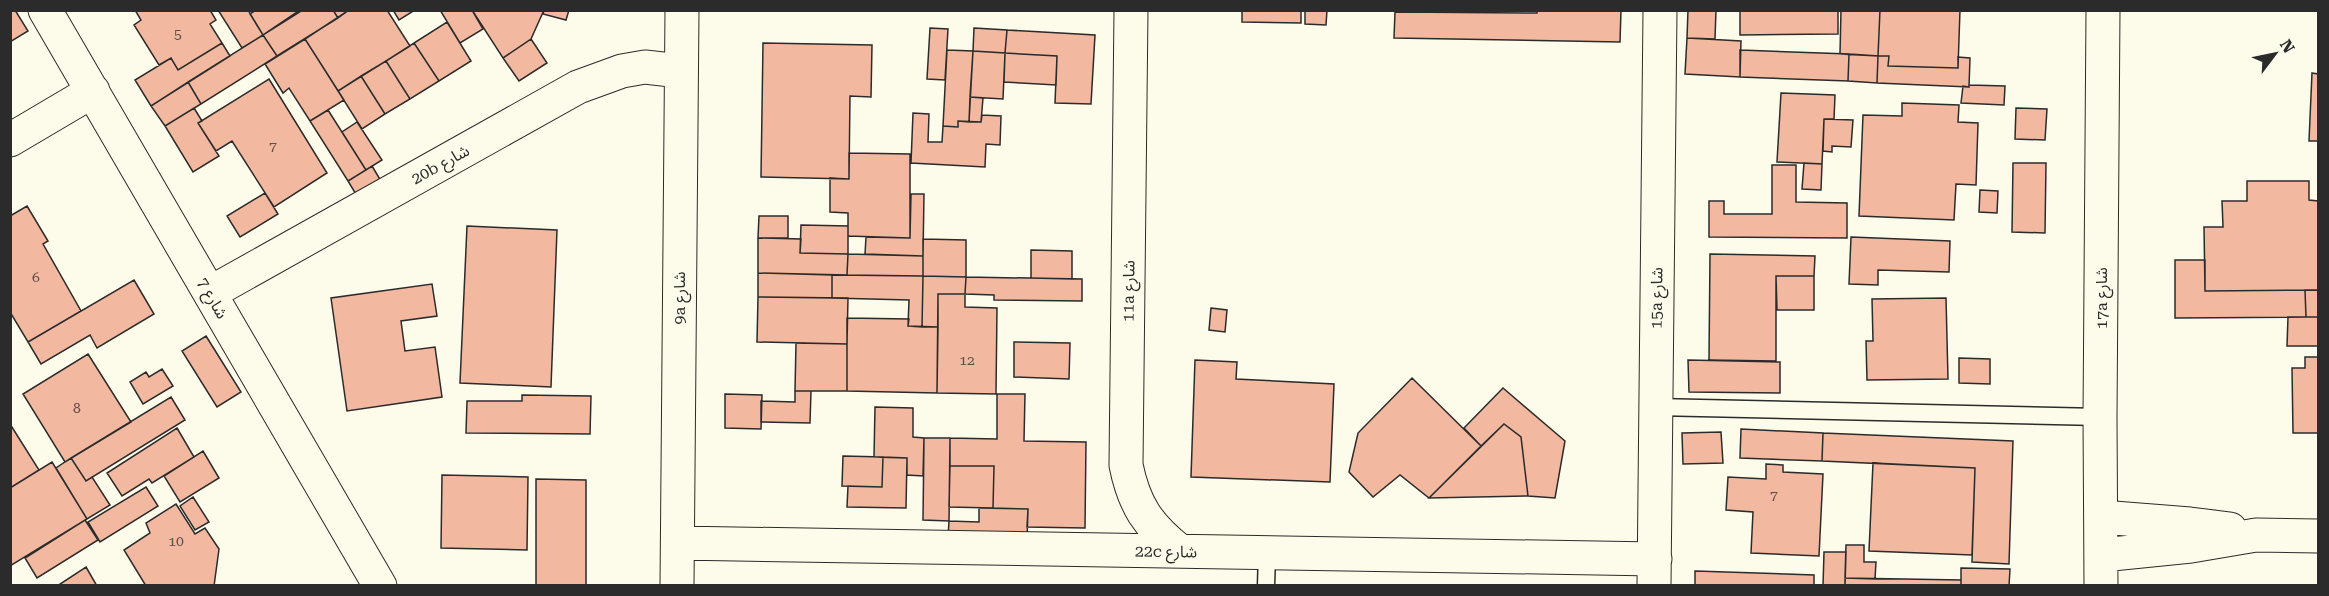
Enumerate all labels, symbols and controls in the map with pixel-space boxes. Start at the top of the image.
north arrow [2245,24,2305,84]
house number: 5 [174,26,182,42]
text: N [2276,36,2299,57]
house number: 7 [269,138,277,154]
street label: 20b شارع [408,141,474,191]
street label: 11a شارع [1118,260,1142,322]
street label: 15a شارع [1646,267,1670,329]
street label: 17a شارع [2092,267,2114,329]
house number: 6 [32,269,40,285]
street label: 9a شارع [670,272,692,324]
street label: شارع 7 [191,274,232,324]
house number: 12 [959,352,975,368]
house number: 8 [73,400,81,416]
house number: 7 [1770,487,1778,503]
house number: 10 [168,533,184,549]
street label: 22c شارع [1135,541,1197,565]

